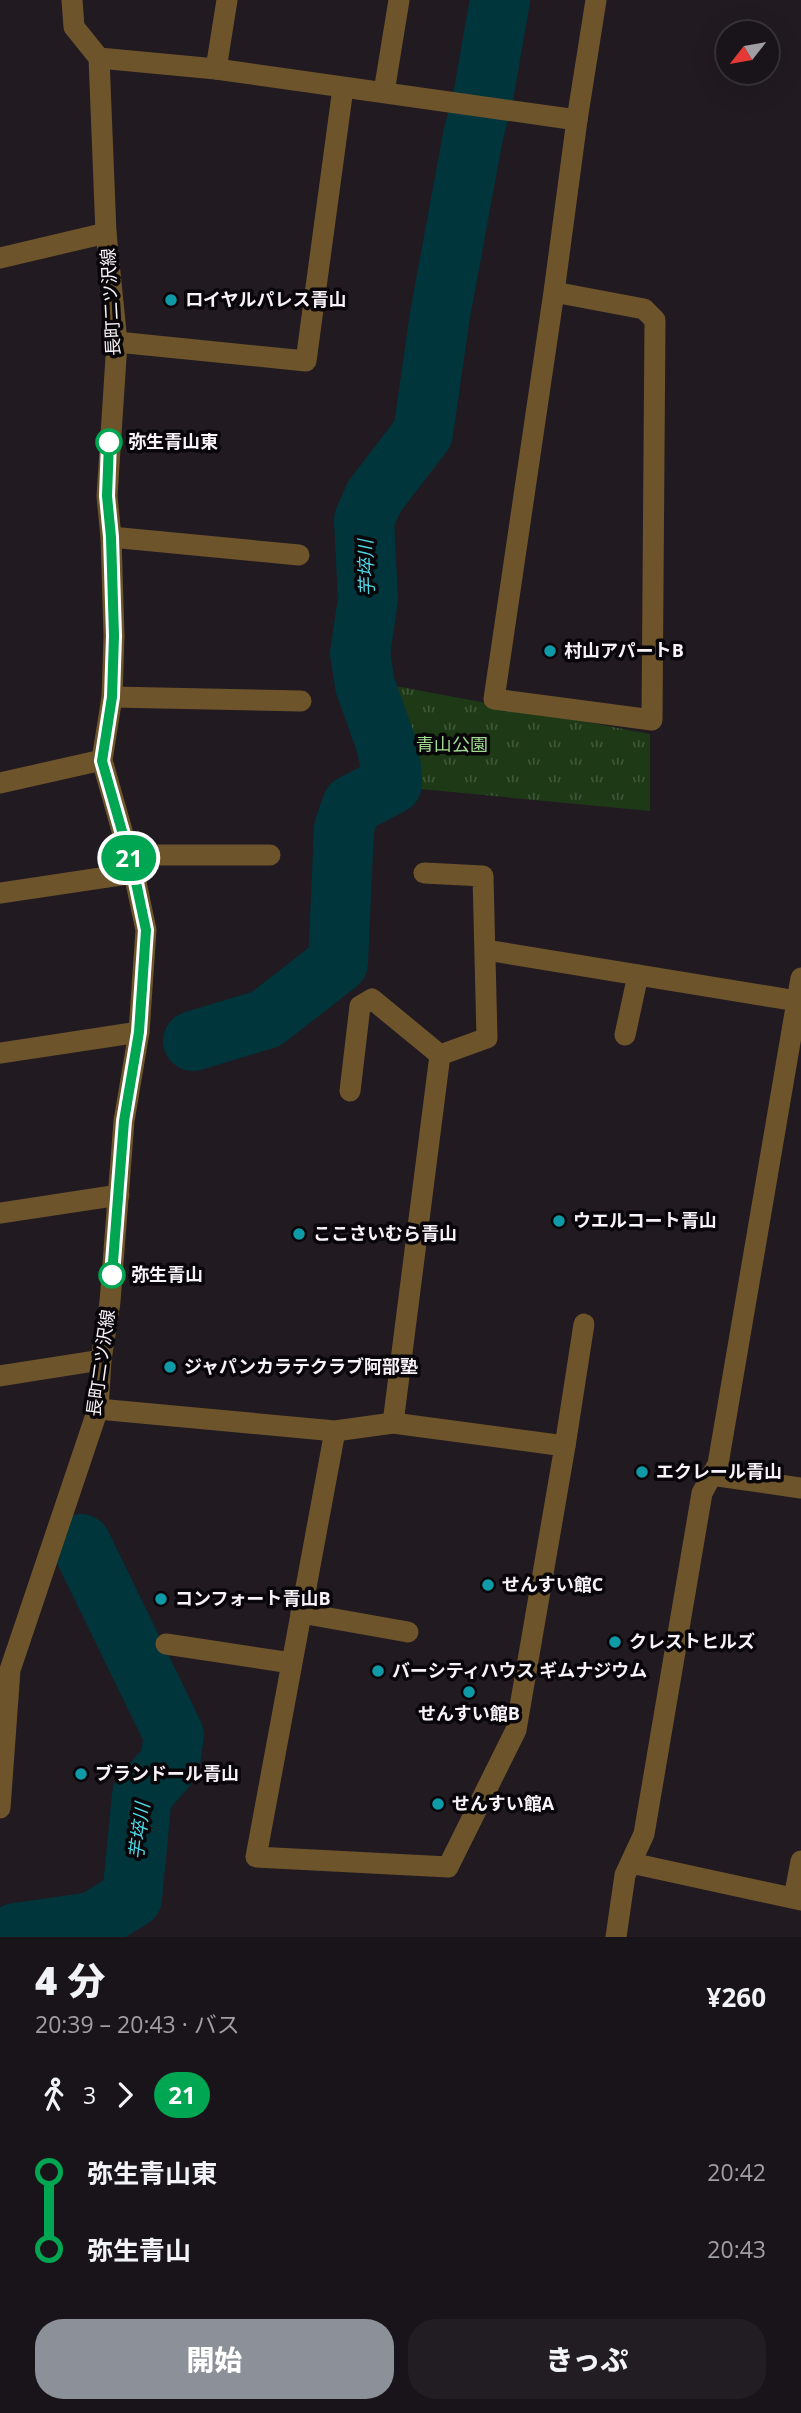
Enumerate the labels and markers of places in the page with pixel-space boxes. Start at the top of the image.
place label: ロイヤルパレス青山 [185,287,346,311]
marker: ロイヤルパレス青山 [163,292,179,308]
marker: 弥生青山東 [96,429,122,455]
place label: 弥生青山東 [128,429,218,453]
place label: 村山アパートB [564,638,684,662]
marker: 村山アパートB [542,643,558,659]
place label: ウエルコート青山 [573,1208,717,1232]
marker: ウエルコート青山 [551,1213,567,1229]
place label: ここさいむら青山 [313,1221,457,1245]
marker: ここさいむら青山 [291,1226,307,1242]
marker: 弥生青山 [99,1262,125,1288]
place label: 弥生青山 [131,1262,203,1286]
place label: ジャパンカラテクラブ阿部塾 [184,1354,418,1378]
marker: ジャパンカラテクラブ阿部塾 [162,1359,178,1375]
place label: エクレール青山 [656,1459,782,1483]
marker: エクレール青山 [634,1464,650,1480]
place label: せんすい館C [502,1572,603,1596]
marker: せんすい館C [480,1577,496,1593]
place label: コンフォート青山B [175,1586,331,1610]
marker: コンフォート青山B [153,1591,169,1607]
place label: クレストヒルズ [629,1629,755,1653]
marker: クレストヒルズ [607,1634,623,1650]
place label: バーシティハウス ギムナジウム [392,1658,647,1682]
marker: バーシティハウス ギムナジウム [370,1663,386,1679]
marker: せんすい館B [461,1684,477,1700]
place label: せんすい館B [418,1701,520,1725]
place label: ブランドール青山 [95,1761,239,1785]
marker: ブランドール青山 [73,1766,89,1782]
place label: せんすい館A [452,1791,555,1815]
marker: せんすい館A [430,1796,446,1812]

